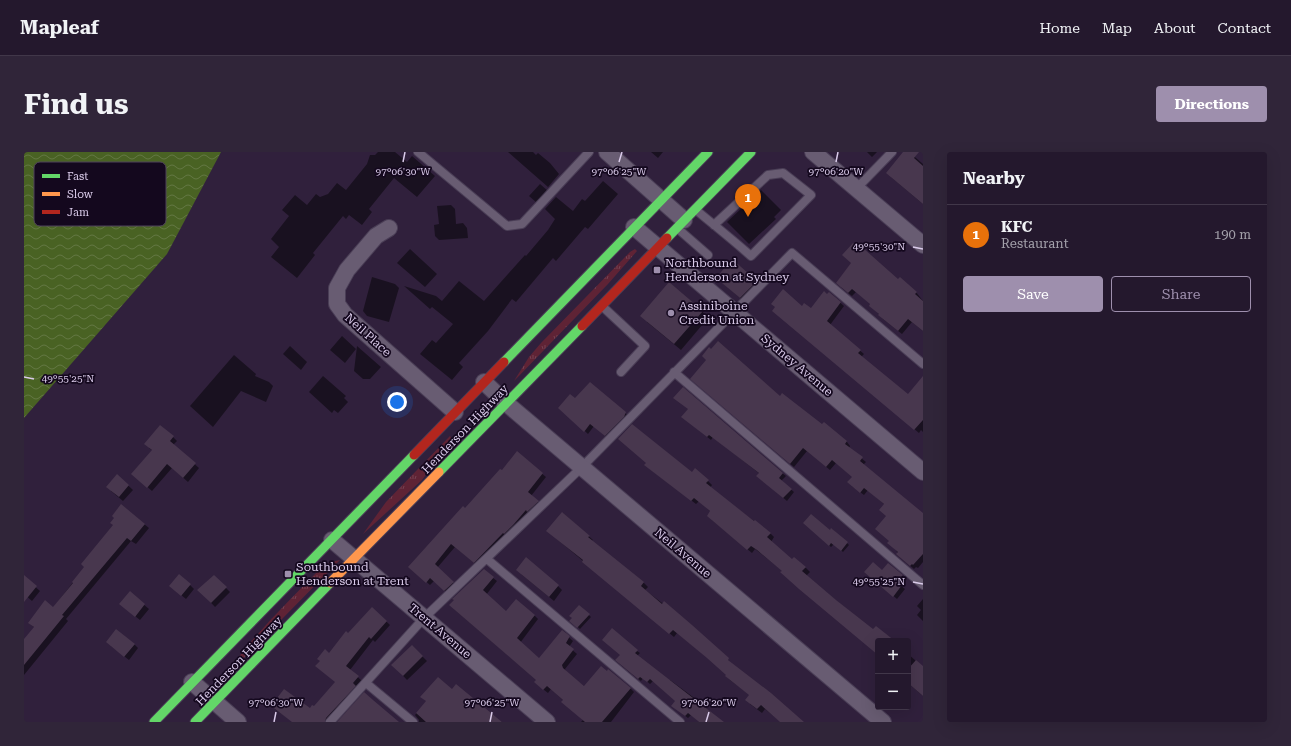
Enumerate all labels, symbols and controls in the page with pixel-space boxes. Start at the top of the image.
text: Mapleaf [20,16,99,39]
text: Home [1039,20,1080,36]
text: Map [1102,20,1132,36]
text: About [1154,20,1196,36]
text: Contact [1218,20,1271,36]
button: Directions [1156,86,1267,122]
text: Find us [24,88,128,121]
legend [34,162,166,226]
text: 97°06'30"W [376,166,431,177]
text: 97°06'25"W [592,166,647,177]
text: 97°06'20"W [809,166,864,177]
text: Nearby [963,168,1025,188]
text: Fast [67,170,88,183]
pin: 1 [735,184,761,217]
text: Slow [67,188,94,201]
text: Jam [67,206,89,219]
text: KFC [1001,218,1032,236]
text: 1 [972,227,980,242]
text: 190 m [1214,227,1251,242]
text: Restaurant [1001,236,1069,251]
text: 49°55'30"N [853,241,905,252]
place label: Northbound Henderson at Sydney [665,256,790,284]
marker: Northbound Henderson at Sydney [652,265,662,275]
button: Save [963,276,1103,312]
button: Share [1111,276,1251,312]
place label: Assiniboine Credit Union [679,299,754,327]
marker: Assiniboine Credit Union [666,308,676,318]
street label: Neil Place [342,311,394,360]
street label: Sydney Avenue [758,331,836,399]
text: 49°55'25"N [42,373,94,384]
street label: Henderson Highway [419,381,512,476]
your location [387,392,407,412]
street label: Neil Avenue [652,525,714,581]
place label: Southbound Henderson at Trent [296,560,409,588]
marker: Southbound Henderson at Trent [283,569,293,579]
text: 49°55'25"N [853,576,905,587]
street label: Trent Avenue [406,601,475,662]
street label: Henderson Highway [193,613,286,708]
map controls [875,638,911,710]
button: + [875,638,911,674]
button: − [875,674,911,710]
text: 97°06'30"W [249,697,304,708]
text: 97°06'25"W [465,697,520,708]
text: 97°06'20"W [682,697,737,708]

